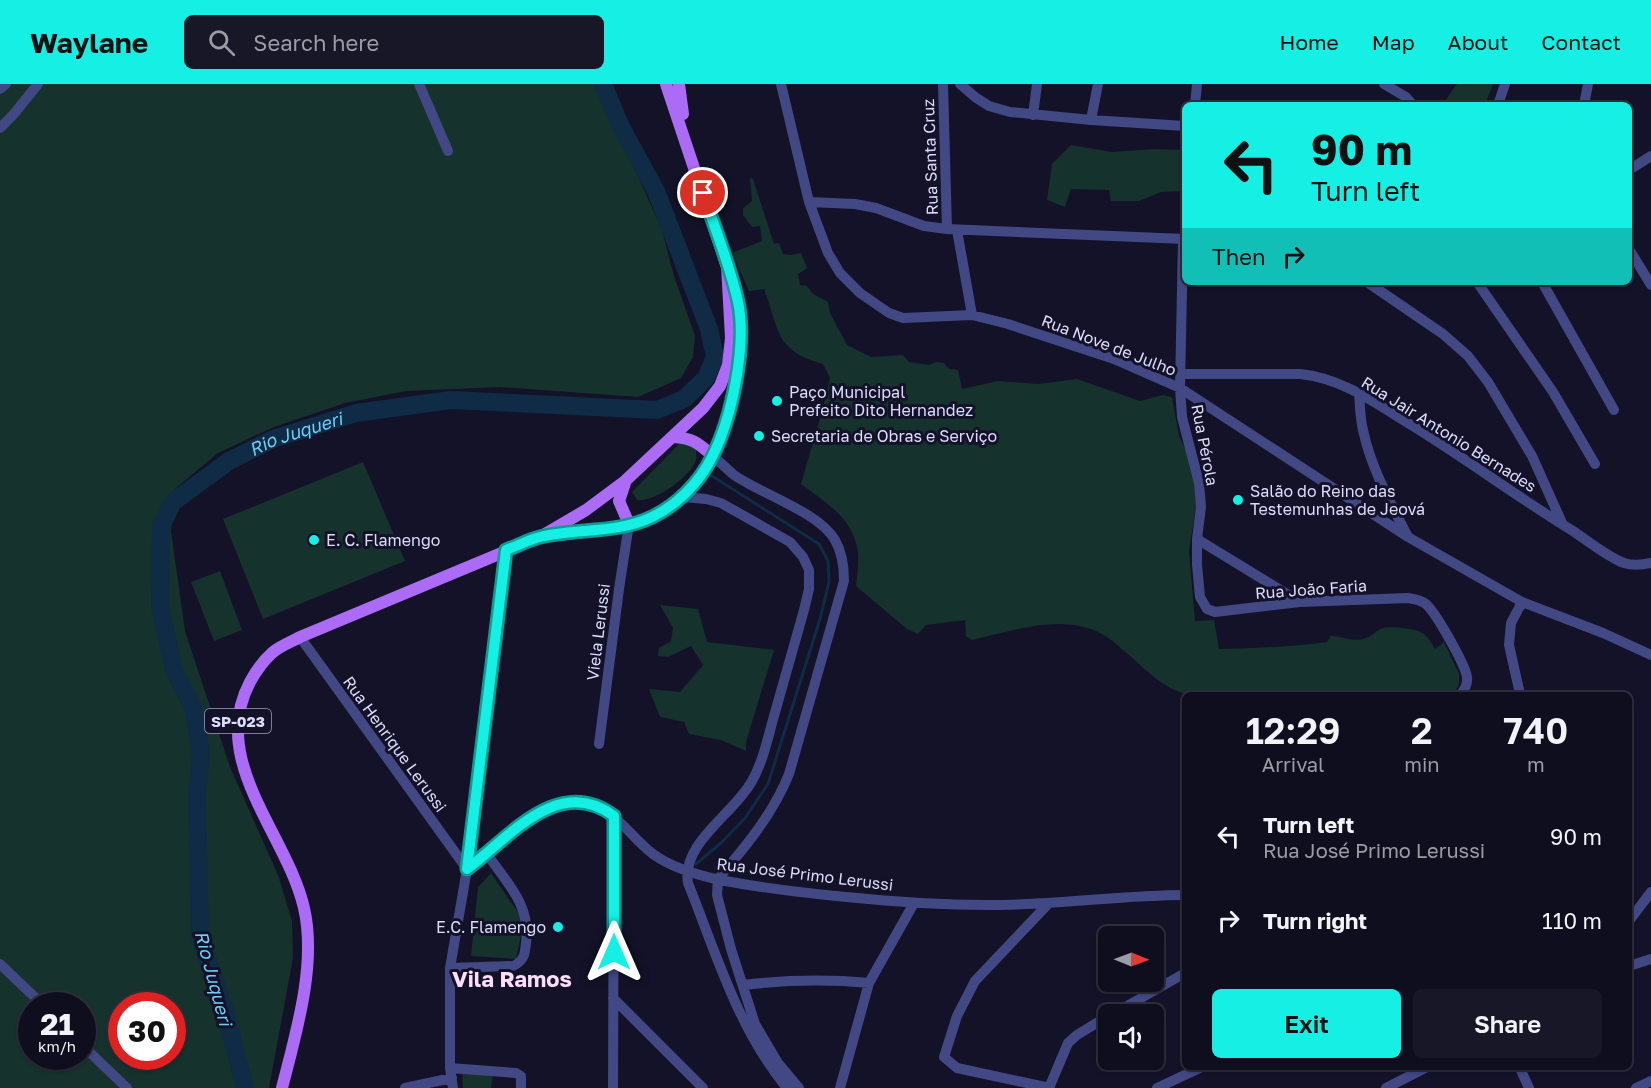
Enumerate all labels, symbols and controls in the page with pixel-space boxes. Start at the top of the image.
search box [184,15,604,69]
text: Waylane [30,26,148,59]
icon: search [205,26,238,59]
text: Search here [253,29,379,56]
text: Home [1279,29,1339,55]
text: Map [1372,29,1415,55]
text: About [1448,29,1508,55]
text: Contact [1541,29,1621,55]
street label: Rua Santa Cruz [918,98,942,216]
text: 90 m [1311,124,1412,174]
icon: left [1212,126,1290,204]
pin [677,167,728,218]
text: Turn left [1311,175,1420,207]
icon: arrive [686,176,719,209]
icon: right [1277,240,1310,273]
text: Then [1212,243,1265,270]
street label: Rua Nove de Julho [1039,310,1179,380]
street label: Rua Jair Antonio Bernades [1358,372,1540,496]
place label: Paço Municipal Prefeito Dito Hernandez [789,382,973,420]
marker: Paço Municipal Prefeito Dito Hernandez [770,394,784,408]
street label: Rua Pérola [1187,402,1223,488]
water label: Rio Juqueri [245,406,347,460]
place label: Secretaria de Obras e Serviço [771,426,997,446]
marker: Secretaria de Obras e Serviço [752,429,766,443]
place label: Salão do Reino das Testemunhas de Jeová [1250,481,1425,519]
marker: Salão do Reino das Testemunhas de Jeová [1231,493,1245,507]
place label: E. C. Flamengo [326,530,440,550]
marker: E. C. Flamengo [307,533,321,547]
street label: Rua João Faria [1254,575,1368,603]
street label: Viela Lerussi [582,582,614,682]
street label: Rua Henrique Lerussi [339,672,451,816]
road number: SP-023 [205,709,271,733]
text: 12:29 [1246,709,1341,752]
text: 2 [1411,709,1433,752]
text: 740 [1503,709,1568,752]
text: Arrival [1262,752,1324,776]
text: min [1404,752,1440,776]
text: m [1527,752,1545,776]
text: Turn left [1263,811,1354,838]
icon: left [1212,820,1245,853]
text: 90 m [1550,823,1602,850]
text: Rua José Primo Lerussi [1263,838,1485,862]
street label: Rua José Primo Lerussi [716,853,894,895]
icon: right [1212,904,1245,937]
text: Turn right [1263,907,1367,934]
text: 110 m [1542,907,1602,934]
place label: E.C. Flamengo [436,917,546,937]
marker: E.C. Flamengo [551,920,565,934]
position arrow [582,920,646,984]
north arrow [1098,926,1164,992]
map controls [1098,926,1164,1070]
water label: Rio Juqueri [191,928,238,1030]
district label: Vila Ramos [452,965,572,992]
button: Exit [1212,989,1401,1058]
button: Share [1413,989,1602,1058]
speed limit sign: 30 [108,992,186,1070]
button: sound [1098,1004,1164,1070]
text: 21 [40,1006,74,1042]
text: km/h [38,1037,76,1055]

